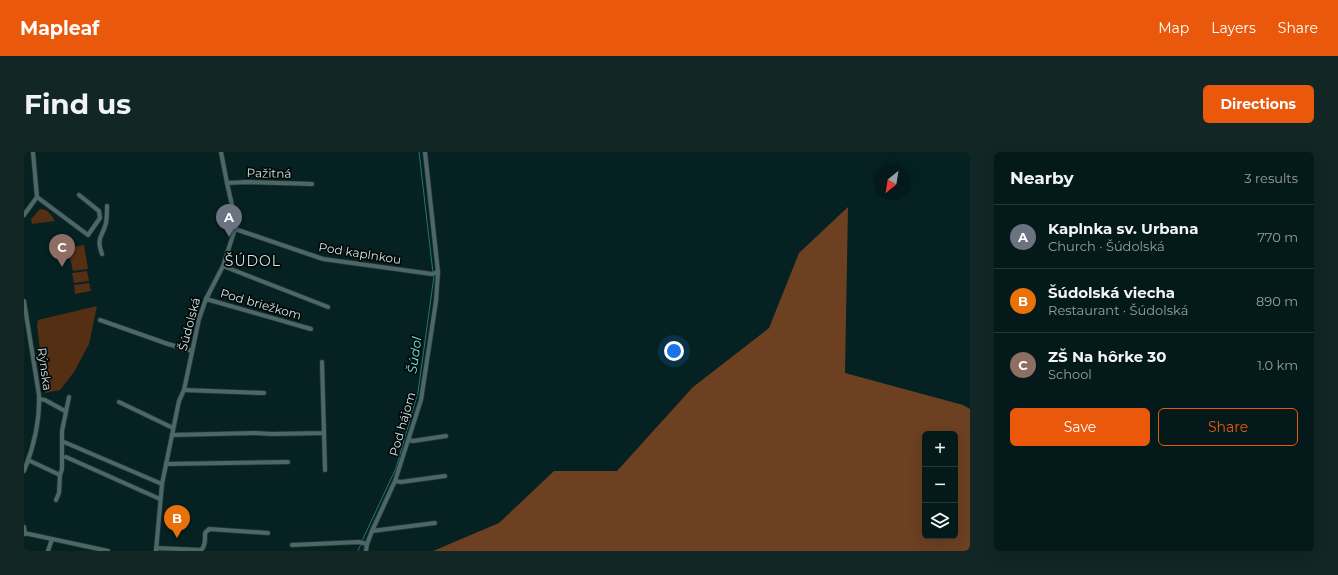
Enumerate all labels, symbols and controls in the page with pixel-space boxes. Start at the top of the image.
text: Mapleaf [20,17,99,40]
text: Map [1158,19,1189,37]
text: Layers [1211,19,1256,37]
text: Share [1278,19,1318,37]
button: Directions [1203,85,1314,123]
text: Find us [24,87,131,121]
north arrow [874,164,910,200]
street label: Pažitná [246,165,292,181]
text: Nearby [1010,168,1074,188]
text: 3 results [1244,170,1298,186]
pin: A [216,204,242,237]
text: Kaplnka sv. Urbana [1048,219,1198,238]
text: A [1018,229,1028,245]
text: 770 m [1257,229,1298,245]
pin: C [49,234,75,267]
text: Church · Šúdolská [1048,238,1165,254]
street label: Pod kaplnkou [318,239,402,267]
district label: ŠÚDOL [225,252,281,270]
text: Šúdolská viecha [1048,283,1175,302]
street label: Pod briežkom [219,285,303,323]
text: B [1018,293,1028,309]
text: 890 m [1256,293,1298,309]
street label: Šúdolská [175,296,203,352]
text: Restaurant · Šúdolská [1048,302,1188,318]
water label: Šúdol [403,335,425,375]
your location [664,341,684,361]
street label: Rýnska [35,347,55,391]
text: ZŠ Na hôrke 30 [1048,347,1166,366]
text: C [1018,357,1028,373]
text: 1.0 km [1257,357,1298,373]
text: School [1048,366,1092,382]
street label: Pod hájom [386,390,418,458]
button: Save [1010,408,1150,446]
button: Share [1158,408,1298,446]
map controls [922,431,958,539]
button: + [922,431,958,467]
button: − [922,467,958,503]
button: layers [922,503,958,539]
pin: B [164,505,190,538]

